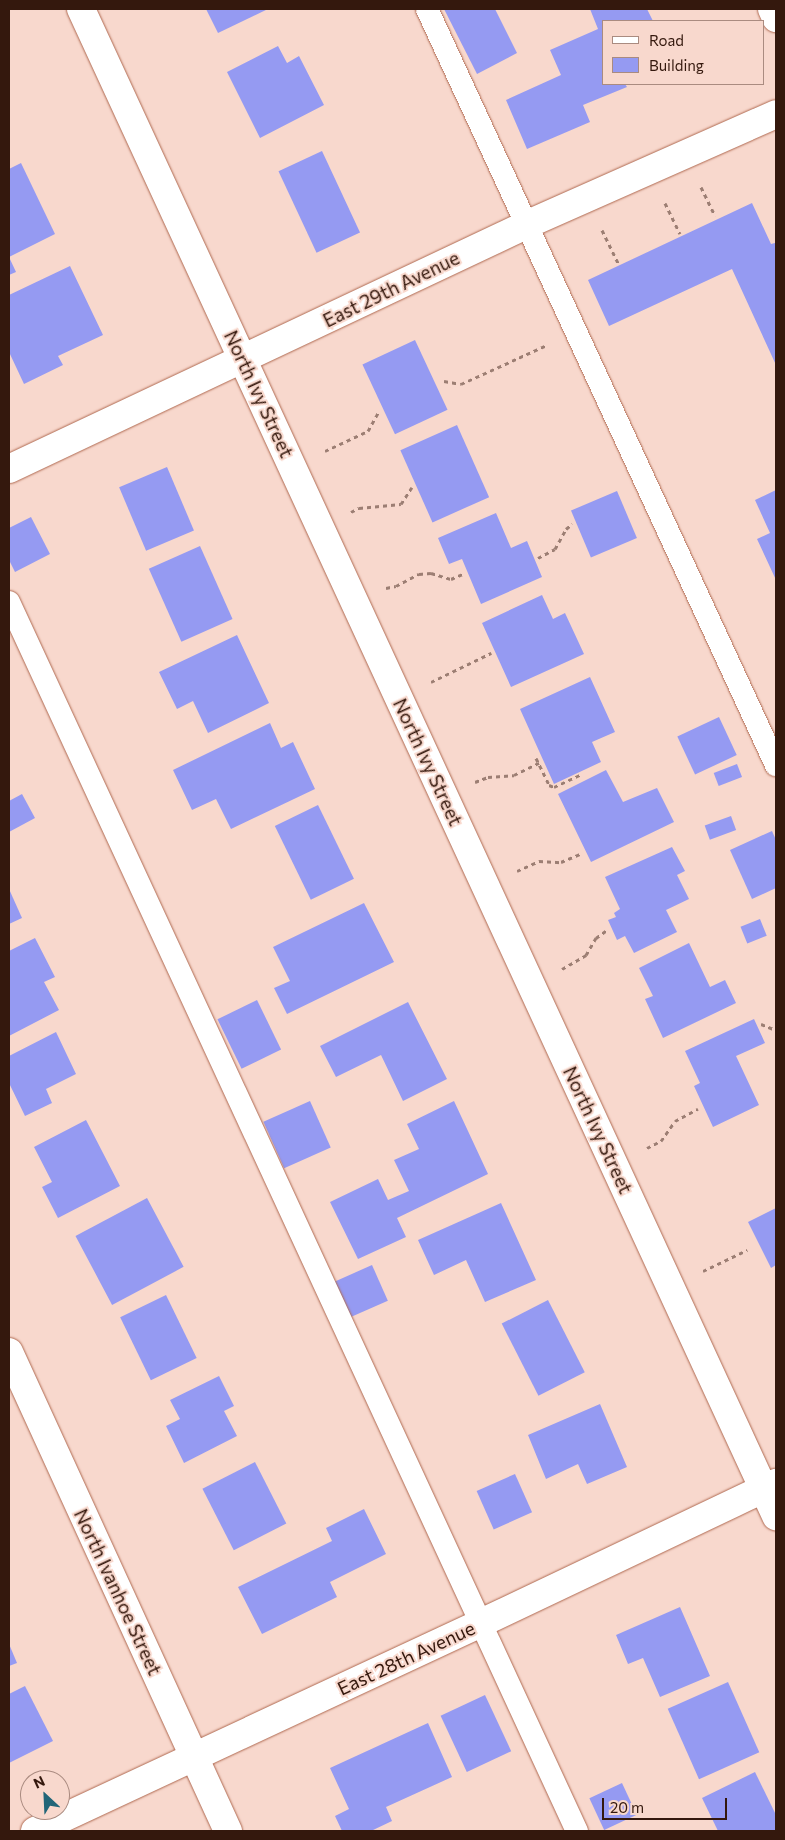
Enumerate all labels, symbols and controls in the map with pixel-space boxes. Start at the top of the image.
legend [602,20,765,85]
text: Road [649,31,684,49]
text: Building [649,56,704,74]
street label: East 29th Avenue [319,246,463,332]
street label: North Ivy Street [220,327,298,461]
street label: North Ivy Street [389,695,467,829]
street label: North Ivy Street [559,1063,637,1197]
street label: North Ivanhoe Street [69,1505,167,1679]
street label: East 28th Avenue [334,1616,478,1700]
north arrow [20,1770,70,1820]
text: N [31,1772,47,1792]
scale bar [605,1788,730,1820]
text: 20 m [610,1798,644,1816]

